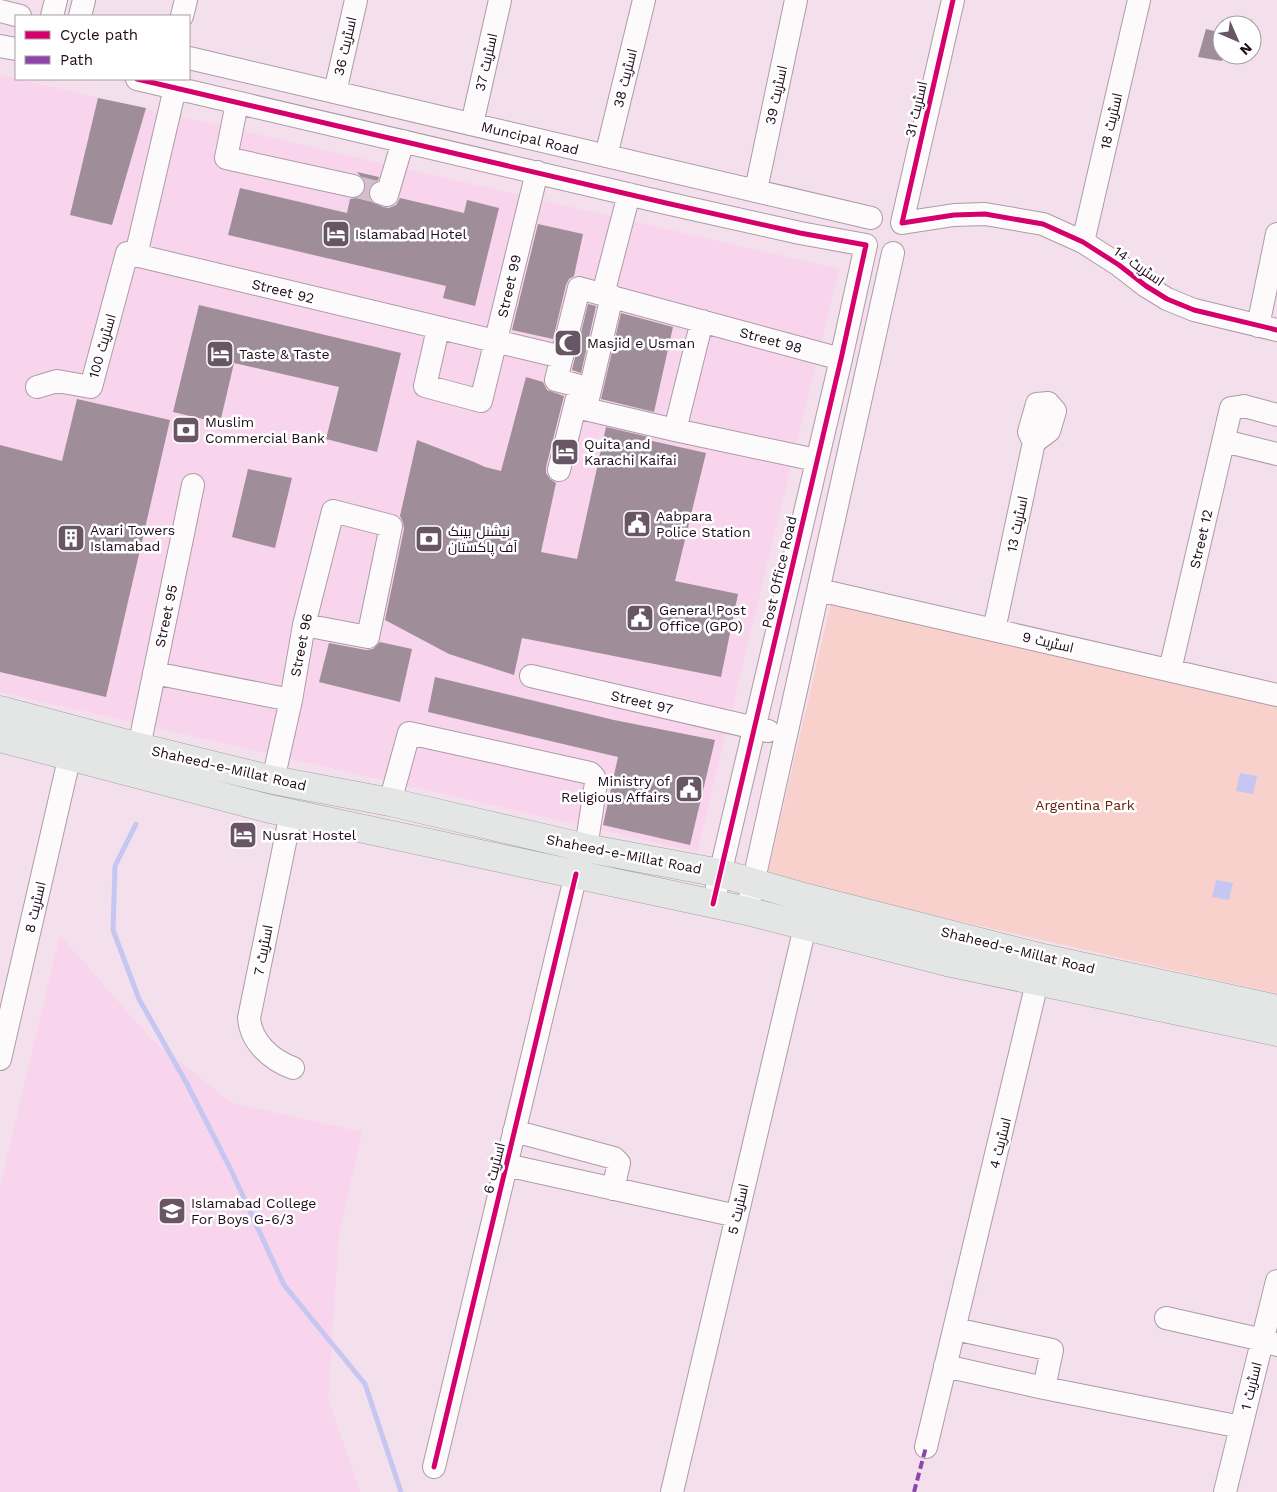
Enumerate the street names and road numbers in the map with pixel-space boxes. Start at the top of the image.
street label: اسٹریٹ 36 [330,15,360,77]
street label: اسٹریٹ 37 [472,31,500,93]
street label: اسٹریٹ 38 [610,47,640,109]
street label: اسٹریٹ 39 [762,64,790,126]
street label: اسٹریٹ 31 [902,79,930,139]
street label: اسٹریٹ 18 [1097,91,1125,151]
street label: Muncipal Road [479,118,581,158]
street label: اسٹریٹ 14 [1111,243,1167,289]
street label: Street 99 [494,253,524,319]
street label: Street 92 [250,276,316,306]
street label: اسٹریٹ 100 [85,312,119,380]
street label: Street 98 [738,324,804,356]
street label: اسٹریٹ 13 [1003,494,1031,554]
street label: Street 12 [1186,508,1216,570]
street label: Post Office Road [758,514,800,630]
street label: Street 95 [152,583,180,649]
street label: Street 96 [287,612,315,678]
street label: اسٹریٹ 9 [1021,628,1075,656]
street label: Street 97 [609,687,675,717]
street label: Shaheed-e-Millat Road [150,742,308,794]
street label: Shaheed-e-Millat Road [545,831,703,877]
street label: اسٹریٹ 8 [21,880,49,934]
street label: اسٹریٹ 7 [250,923,276,977]
street label: Shaheed-e-Millat Road [939,923,1097,977]
street label: اسٹریٹ 4 [986,1116,1014,1170]
street label: اسٹریٹ 6 [480,1141,508,1195]
street label: اسٹریٹ 5 [724,1182,752,1236]
street label: اسٹریٹ 1 [1237,1360,1265,1412]

